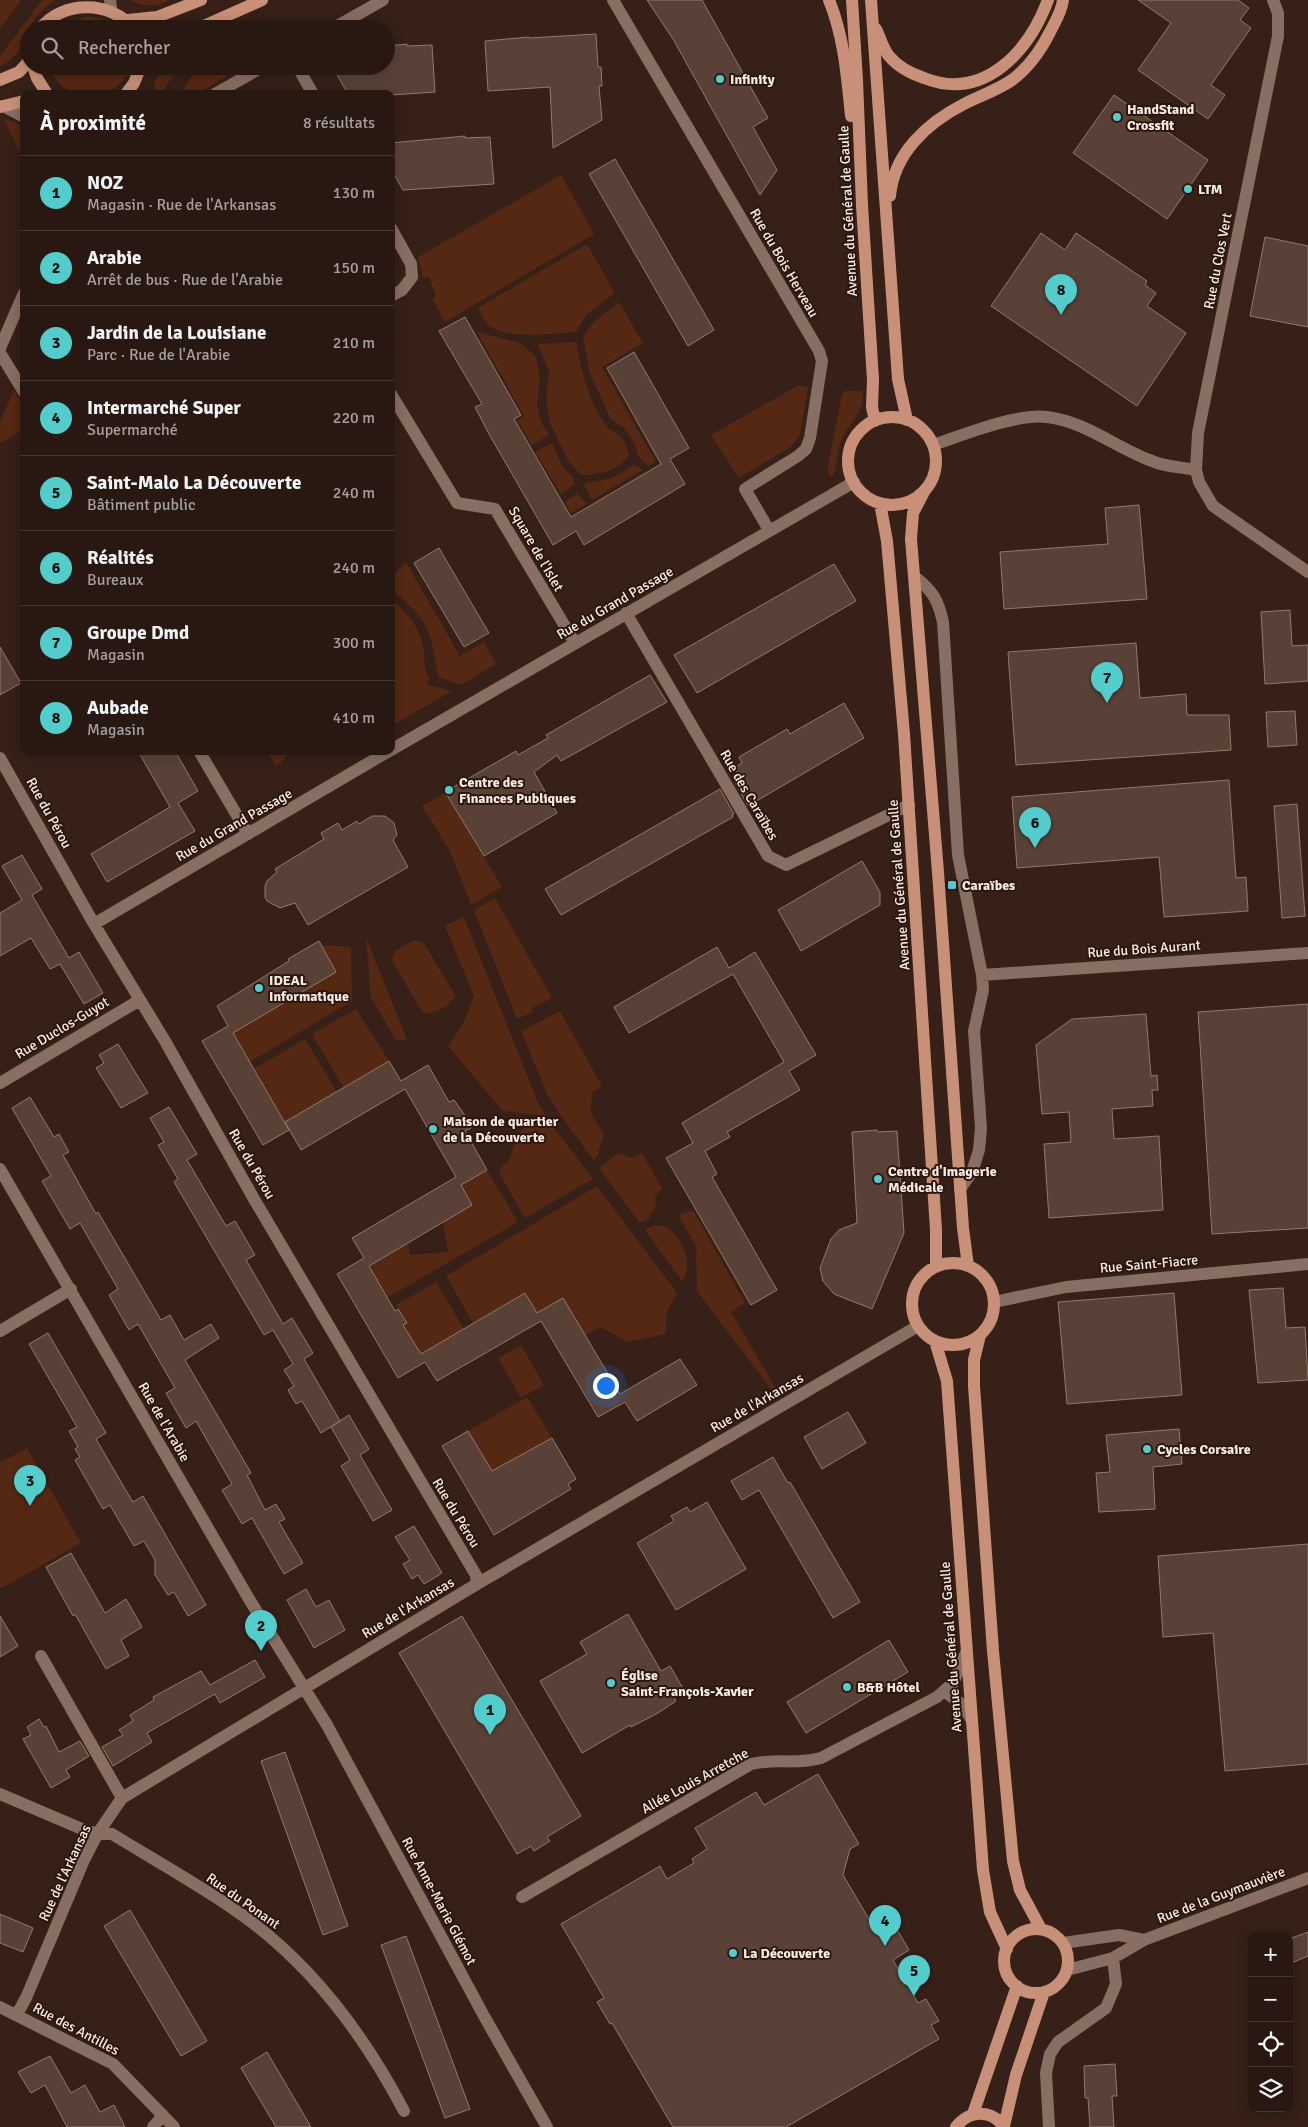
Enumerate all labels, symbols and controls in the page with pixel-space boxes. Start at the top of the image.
search box [20,20,395,75]
icon: search [38,34,66,62]
text: Rechercher [78,36,170,60]
place label: Infinity [730,71,775,88]
marker: Infinity [714,73,726,85]
place label: HandStand Crossfit [1127,101,1195,134]
text: À proximité [40,110,146,136]
marker: HandStand Crossfit [1111,111,1123,123]
text: 8 résultats [303,113,375,133]
street label: Avenue du Général de Gaulle [835,125,861,297]
text: NOZ [87,171,124,195]
place label: LTM [1198,181,1223,198]
text: 1 [52,183,60,203]
text: 130 m [333,183,375,203]
marker: LTM [1182,183,1194,195]
text: Magasin · Rue de l'Arkansas [87,195,276,215]
street label: Rue du Bois Herveau [746,206,822,320]
street label: Rue du Clos Vert [1200,211,1236,311]
text: Arabie [87,246,142,270]
text: 2 [52,258,60,278]
text: 150 m [333,258,375,278]
text: Arrêt de bus · Rue de l'Arabie [87,270,283,290]
pin: 8 [1045,274,1077,315]
text: Jardin de la Louisiane [87,321,266,345]
text: 3 [52,333,60,353]
text: 210 m [333,333,375,353]
text: Parc · Rue de l'Arabie [87,345,230,365]
text: Intermarché Super [87,396,241,420]
text: 4 [52,408,60,428]
text: 220 m [333,408,375,428]
text: Supermarché [87,420,178,440]
text: Saint-Malo La Découverte [87,471,301,495]
text: 5 [52,483,60,503]
text: 240 m [333,483,375,503]
text: Bâtiment public [87,495,195,515]
street label: Square de l'Islet [505,504,567,595]
text: Réalités [87,546,154,570]
text: 6 [52,558,60,578]
text: 240 m [333,558,375,578]
street label: Rue du Grand Passage [554,563,676,643]
text: Bureaux [87,570,143,590]
text: Groupe Dmd [87,621,189,645]
text: 7 [52,633,60,653]
text: 300 m [333,633,375,653]
text: Magasin [87,645,145,665]
pin: 7 [1091,662,1123,703]
text: Aubade [87,696,149,720]
text: 8 [52,708,60,728]
text: 410 m [333,708,375,728]
text: Magasin [87,720,145,740]
street label: Rue des Caraïbes [716,747,782,843]
place label: Centre des Finances Publiques [459,774,576,807]
street label: Rue du Pérou [23,775,75,851]
marker: Centre des Finances Publiques [443,784,455,796]
street label: Rue du Grand Passage [173,785,295,865]
street label: Avenue du Général de Gaulle [885,799,913,971]
pin: 6 [1019,807,1051,848]
place label: Caraïbes [962,877,1015,894]
marker: Caraïbes [946,879,958,891]
street label: Rue du Bois Aurant [1087,937,1201,961]
place label: IDEAL Informatique [269,972,349,1005]
marker: IDEAL Informatique [253,982,265,994]
street label: Rue Duclos-Guyot [12,993,112,1063]
place label: Maison de quartier de la Découverte [443,1113,559,1146]
marker: Maison de quartier de la Découverte [427,1123,439,1135]
street label: Rue du Pérou [225,1126,279,1202]
place label: Centre d'Imagerie Médicale [888,1163,997,1196]
marker: Centre d'Imagerie Médicale [872,1173,884,1185]
street label: Rue Saint-Fiacre [1099,1251,1199,1277]
street label: Rue de l'Arkansas [707,1369,807,1437]
your location [593,1373,619,1399]
street label: Rue de l'Arabie [134,1379,194,1465]
place label: Cycles Corsaire [1157,1441,1251,1458]
marker: Cycles Corsaire [1141,1443,1153,1455]
pin: 3 [14,1465,46,1506]
street label: Rue du Pérou [429,1475,483,1551]
street label: Avenue du Général de Gaulle [937,1561,965,1733]
street label: Rue de l'Arkansas [359,1574,457,1642]
pin: 2 [245,1610,277,1651]
place label: Église Saint-François-Xavier [621,1667,754,1700]
marker: Église Saint-François-Xavier [605,1677,617,1689]
place label: B&B Hôtel [857,1679,920,1696]
marker: B&B Hôtel [841,1681,853,1693]
pin: 1 [474,1694,506,1735]
street label: Allée Louis Arretche [638,1745,752,1817]
street label: Rue de l'Arkansas [35,1822,95,1924]
street label: Rue Anne-Marie Glémot [398,1834,480,1968]
street label: Rue de la Guymauvière [1155,1863,1287,1927]
street label: Rue du Ponant [203,1869,283,1933]
pin: 4 [869,1905,901,1946]
map controls [1248,1932,1293,2112]
button: + [1248,1932,1293,1977]
place label: La Découverte [743,1945,830,1962]
marker: La Découverte [727,1947,739,1959]
pin: 5 [898,1955,930,1996]
button: − [1248,1977,1293,2022]
street label: Rue des Antilles [30,1999,122,2059]
button: locate [1248,2022,1293,2067]
button: layers [1248,2067,1293,2112]

